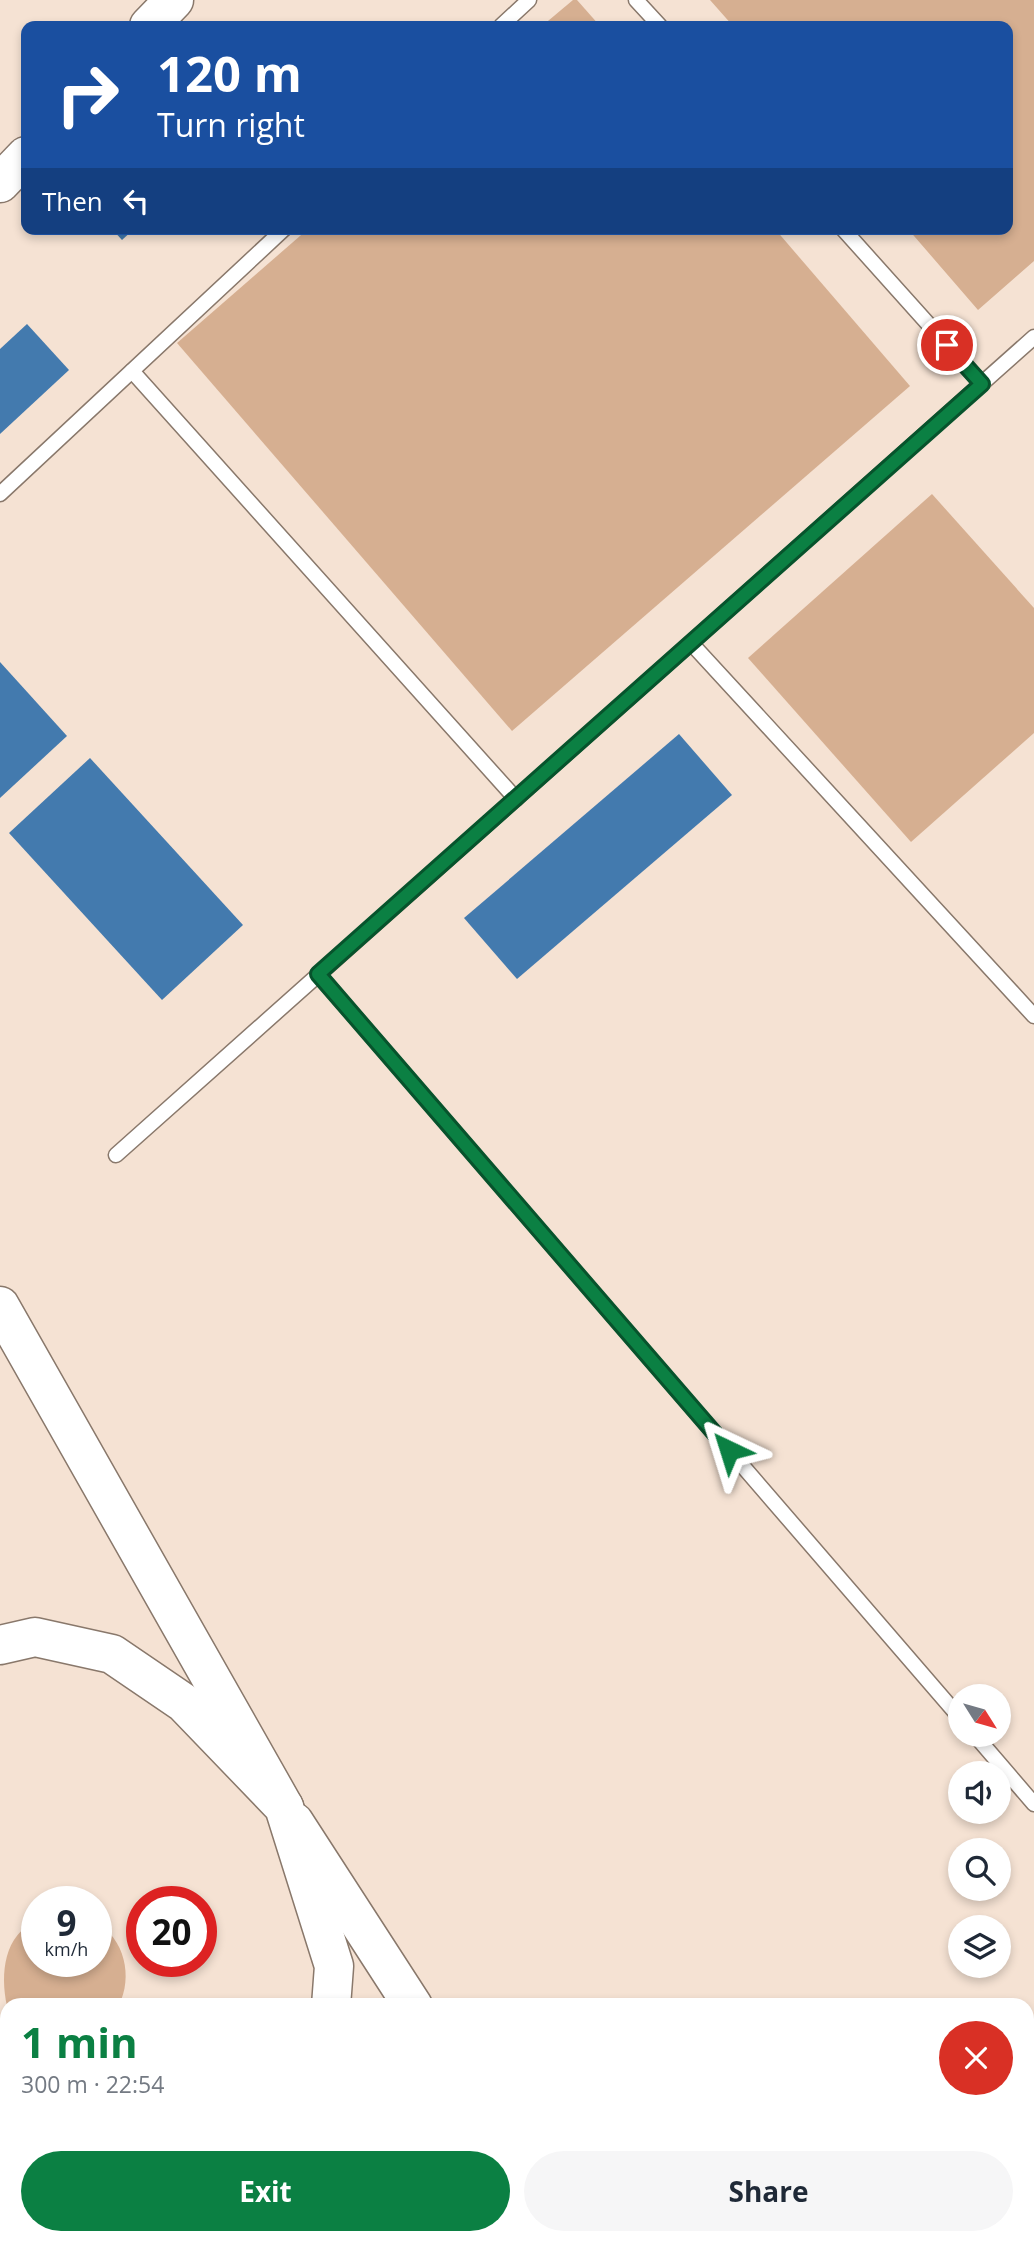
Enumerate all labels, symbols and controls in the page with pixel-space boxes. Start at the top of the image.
text: 120 m [157,40,302,106]
icon: right [42,49,133,140]
text: Turn right [157,103,305,146]
icon: left [117,182,155,220]
text: Then [42,183,103,219]
pin [917,315,977,375]
icon: arrive [928,326,966,364]
position arrow [692,1413,766,1487]
north arrow [948,1684,1012,1746]
map controls [948,1684,1011,1978]
button: sound [948,1761,1011,1824]
button: search [948,1838,1011,1901]
speed limit sign: 20 [126,1886,217,1977]
text: 9 [56,1899,77,1946]
button: layers [948,1915,1011,1978]
text: km/h [45,1937,88,1961]
text: 1 min [21,2013,138,2070]
button: close [939,2021,1013,2095]
text: 300 m · 22:54 [21,2068,164,2100]
button: Exit [21,2151,510,2231]
button: Share [524,2151,1013,2231]

